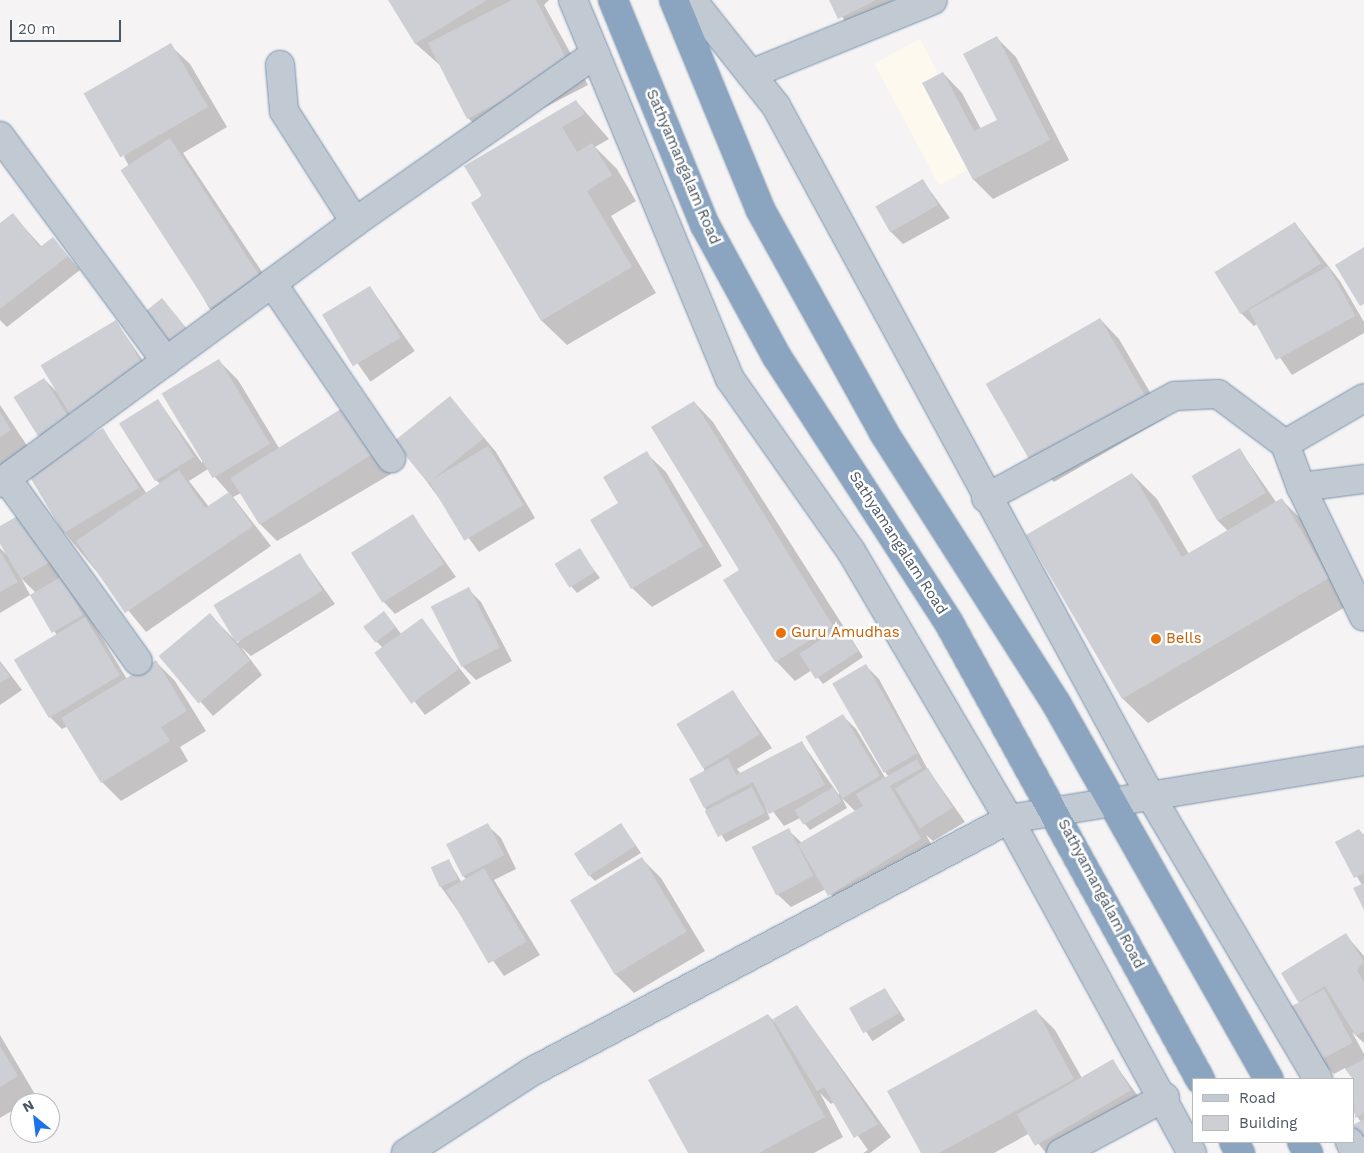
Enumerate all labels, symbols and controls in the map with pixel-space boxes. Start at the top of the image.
scale bar [12,10,124,42]
text: 20 m [18,20,56,38]
street label: Sathyamangalam Road [642,87,724,247]
street label: Sathyamangalam Road [845,468,951,618]
place label: Guru Amudhas [791,624,900,642]
marker: Guru Amudhas [775,627,787,639]
place label: Bells [1166,630,1202,648]
marker: Bells [1150,633,1162,645]
street label: Sathyamangalam Road [1054,816,1148,972]
legend [1192,1078,1354,1143]
text: Road [1239,1089,1276,1107]
north arrow [10,1093,60,1143]
text: N [20,1096,37,1115]
text: Building [1239,1114,1297,1132]

